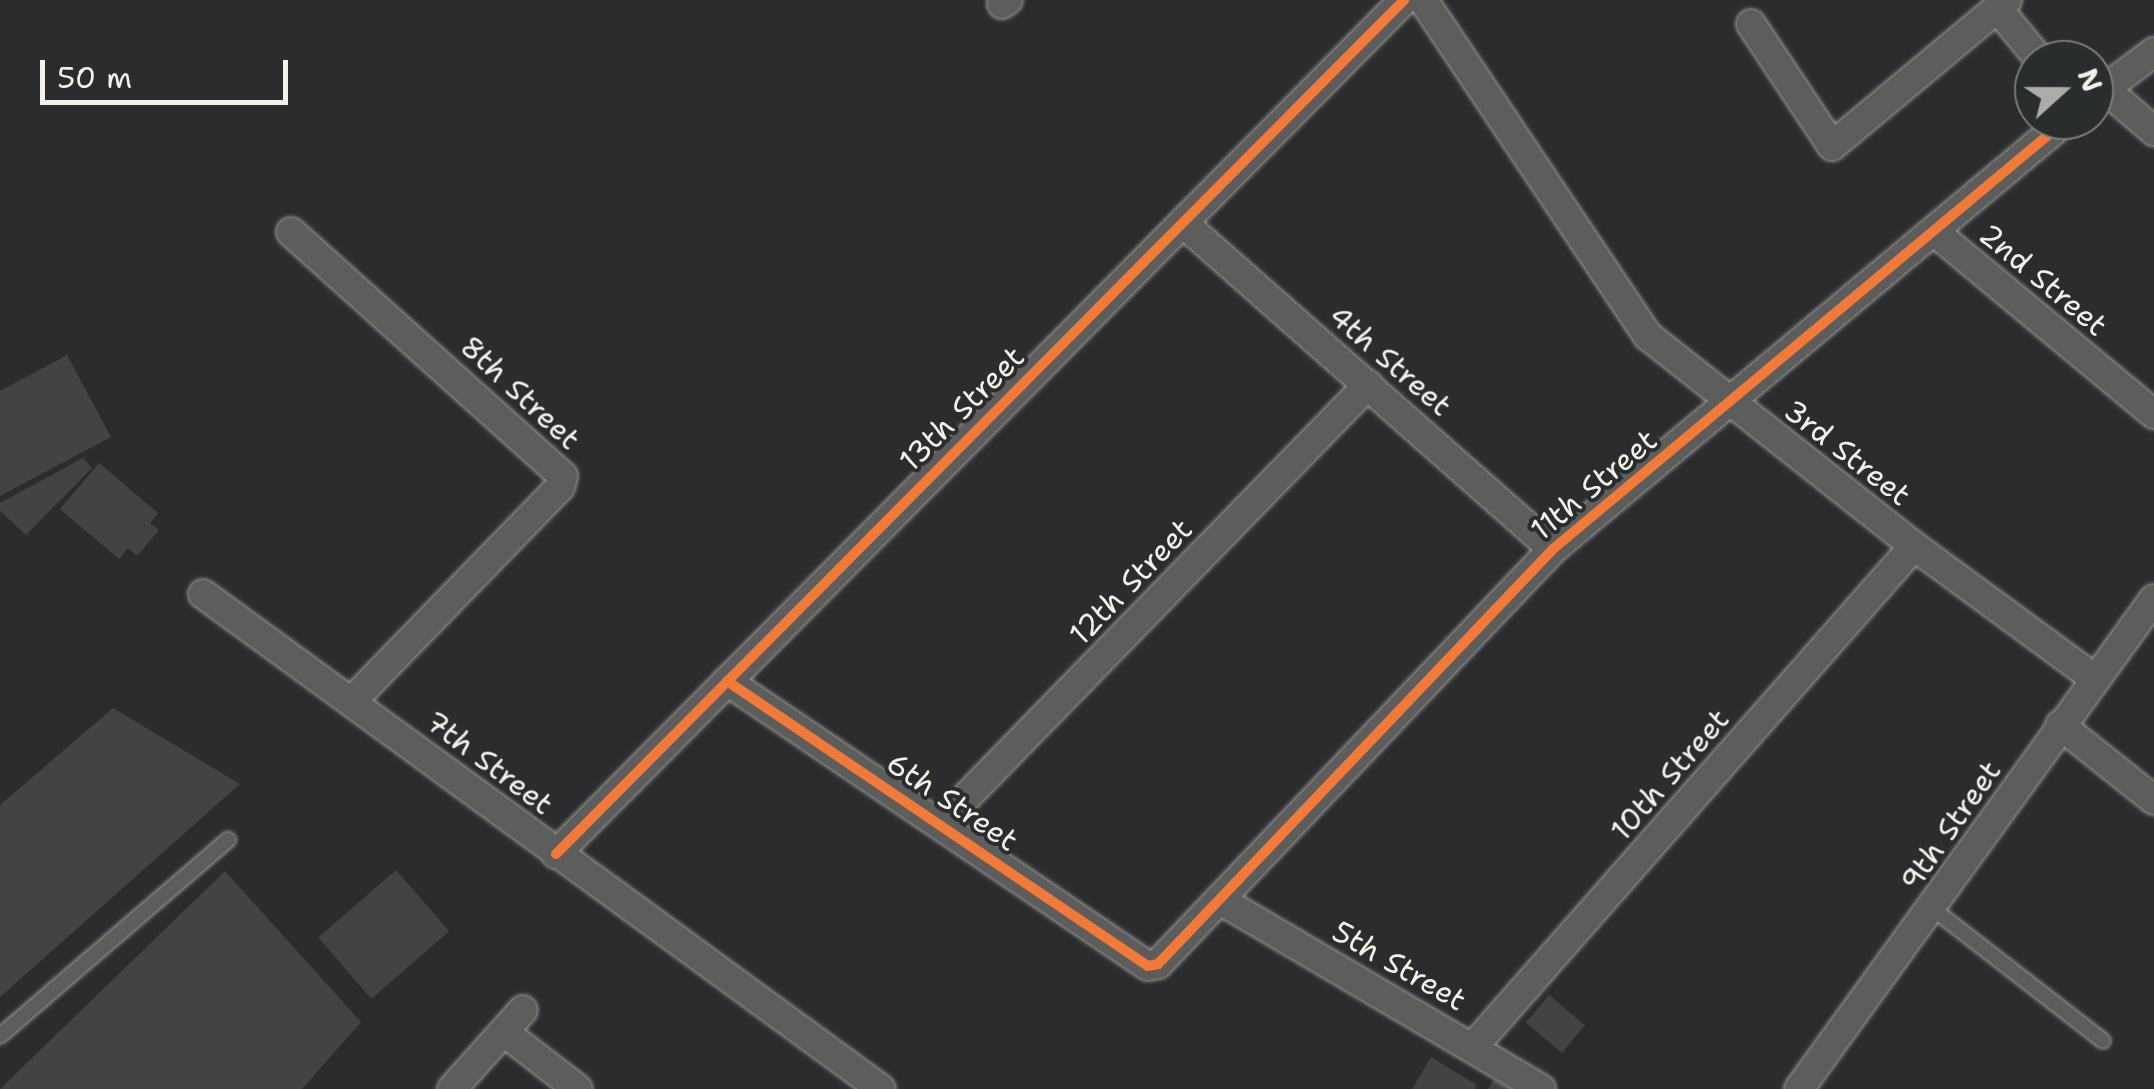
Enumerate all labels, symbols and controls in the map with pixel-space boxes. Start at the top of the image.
scale bar [45,40,292,102]
north arrow [2014,40,2114,140]
text: 50 m [57,57,132,98]
text: N [2068,63,2112,97]
street label: 2nd Street [1972,216,2114,344]
street label: 4th Street [1321,298,1459,424]
street label: 8th Street [453,329,587,457]
street label: 13th Street [892,339,1032,479]
street label: 3rd Street [1777,392,1917,514]
street label: 11th Street [1524,422,1664,548]
street label: 12th Street [1062,512,1200,652]
street label: 10th Street [1603,702,1737,848]
street label: 7th Street [418,703,560,823]
street label: 6th Street [880,745,1024,859]
street label: 9th Street [1893,754,2009,898]
street label: 5th Street [1326,913,1472,1019]

